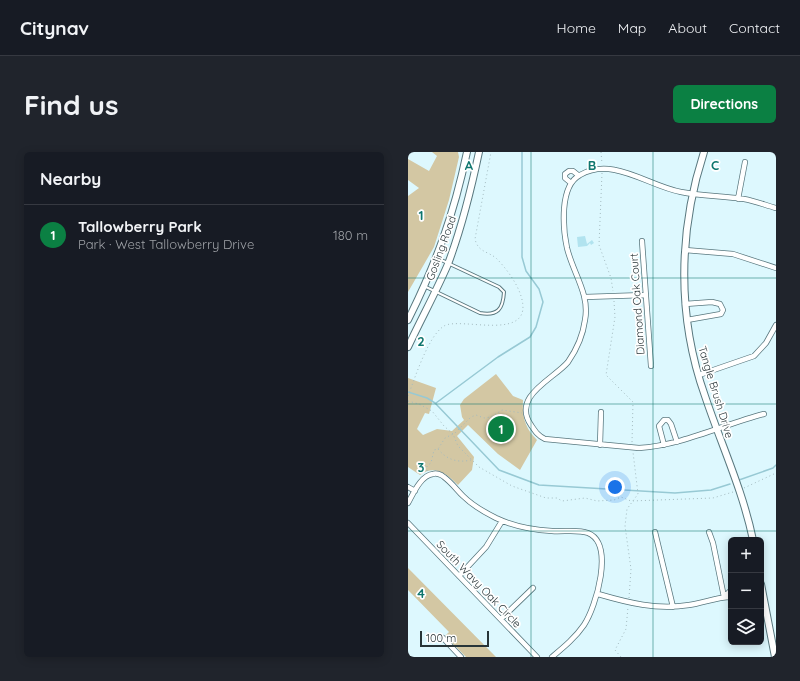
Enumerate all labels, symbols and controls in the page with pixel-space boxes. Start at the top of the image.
text: Citynav [20,16,89,40]
text: Home [557,19,596,37]
text: Map [618,19,646,37]
text: About [668,19,707,37]
text: Contact [729,19,780,37]
button: Directions [673,85,776,123]
text: Find us [24,87,118,122]
text: A [465,157,474,173]
text: B [588,157,596,173]
text: C [711,157,719,173]
text: Nearby [40,168,101,189]
text: 1 [418,207,424,223]
street label: Gosling Road [423,214,459,282]
text: Tallowberry Park [78,217,202,236]
text: 1 [50,227,56,243]
text: 180 m [333,227,368,243]
text: Park · West Tallowberry Drive [78,236,254,252]
street label: Diamond Oak Court [626,253,648,355]
text: 2 [417,333,425,349]
street label: Tangle Brush Drive [695,344,737,440]
pin: 1 [488,414,514,444]
text: 3 [418,459,425,475]
your location [605,477,625,497]
street label: South Wavy Oak Circle [434,537,524,631]
map controls [728,537,764,645]
button: + [728,537,764,573]
button: − [728,573,764,609]
text: 4 [417,585,425,601]
button: layers [728,609,764,645]
scale bar [420,629,489,648]
text: 100 m [426,631,456,645]

